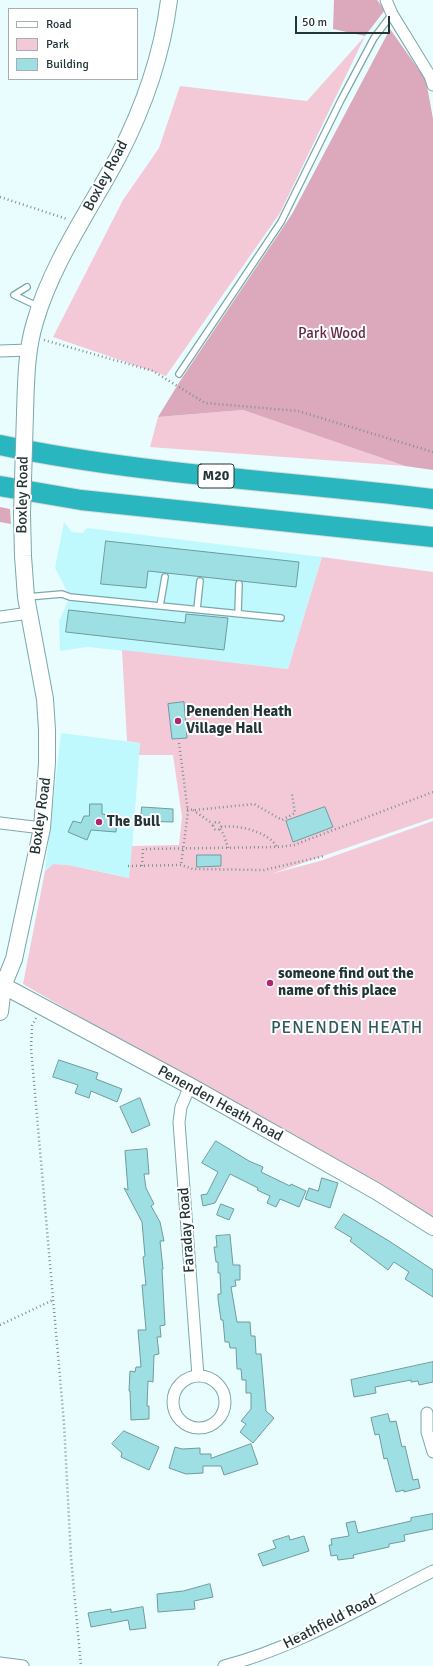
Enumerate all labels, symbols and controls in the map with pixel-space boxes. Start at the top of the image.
legend [8,8,138,80]
scale bar [297,8,392,34]
text: 50 m [302,15,327,30]
text: Road [46,17,72,32]
text: Park [46,37,69,52]
text: Building [46,57,89,72]
street label: Boxley Road [80,138,132,214]
park label: Park Wood [298,325,366,343]
street label: Boxley Road [13,456,33,534]
road number: M20 [198,464,234,488]
place label: Penenden Heath Village Hall [186,703,292,738]
marker: Penenden Heath Village Hall [173,716,183,726]
street label: Boxley Road [27,776,55,856]
place label: The Bull [107,813,160,831]
marker: The Bull [94,817,104,827]
place label: someone find out the name of this place [278,965,414,1000]
marker: someone find out the name of this place [265,978,275,988]
district label: PENENDEN HEATH [271,1019,423,1039]
street label: Penenden Heath Road [154,1062,286,1146]
street label: Faraday Road [175,1187,199,1273]
street label: Heathfield Road [280,1591,380,1653]

